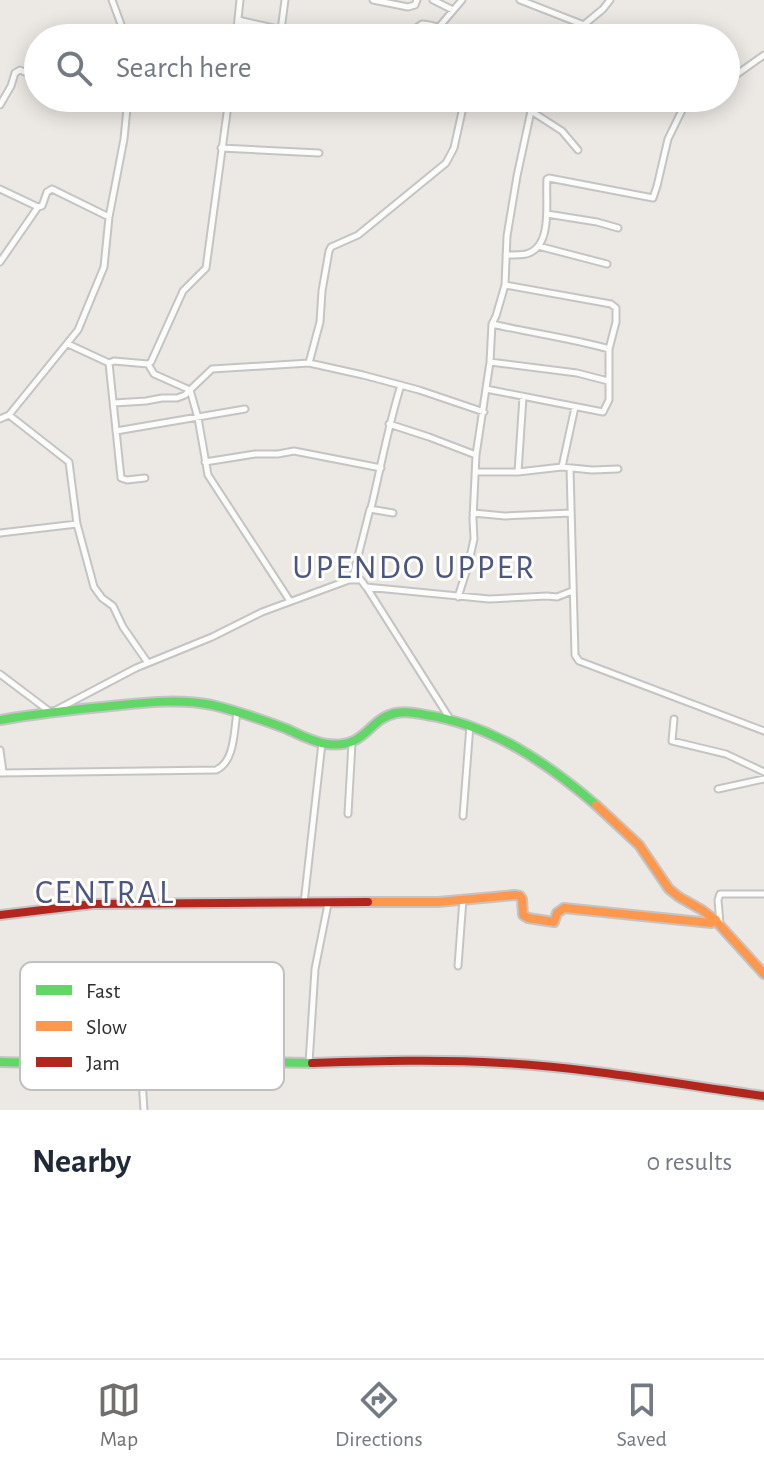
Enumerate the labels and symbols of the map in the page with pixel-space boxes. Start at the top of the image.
district label: UPENDO UPPER [292,551,536,585]
district label: CENTRAL [35,876,175,910]
legend [20,962,284,1090]
text: Fast [86,980,120,1002]
text: Slow [86,1016,127,1038]
text: Jam [86,1052,120,1074]

